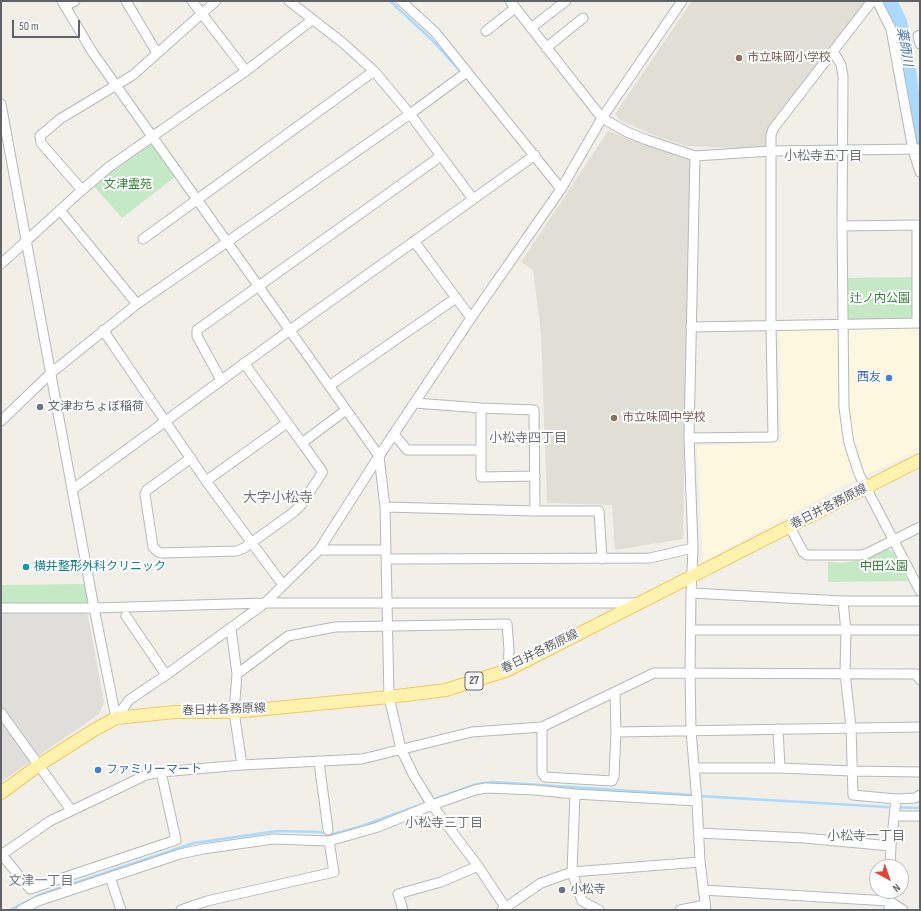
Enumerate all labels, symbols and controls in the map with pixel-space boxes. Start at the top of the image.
scale bar [14,12,82,38]
text: 50 m [19,19,39,34]
water label: 薬師川 [893,26,915,68]
place label: 市立味岡小学校 [747,51,831,65]
marker: 市立味岡小学校 [734,53,744,63]
district label: 小松寺五丁目 [784,149,862,165]
park label: 文津霊苑 [104,178,152,192]
park label: 辻ノ内公園 [850,292,910,306]
place label: 西友 [857,371,881,385]
marker: 西友 [884,373,894,383]
place label: 文津おちょぼ稲荷 [48,400,144,414]
marker: 文津おちょぼ稲荷 [35,402,45,412]
place label: 市立味岡中学校 [622,411,706,425]
marker: 市立味岡中学校 [609,413,619,423]
district label: 小松寺四丁目 [489,431,567,447]
street label: 春日井各務原線 [788,482,870,532]
district label: 大字小松寺 [243,490,313,506]
place label: 横井整形外科クリニック [34,560,166,574]
park label: 中田公園 [860,560,908,574]
marker: 横井整形外科クリニック [21,562,31,572]
street label: 春日井各務原線 [499,627,581,677]
road number: 27 [465,672,483,690]
street label: 春日井各務原線 [182,701,266,719]
place label: ファミリーマート [106,763,202,777]
marker: ファミリーマート [93,765,103,775]
district label: 小松寺三丁目 [405,816,483,832]
district label: 小松寺一丁目 [827,829,905,845]
north arrow [869,859,909,899]
district label: 文津一丁目 [9,874,73,890]
text: N [890,881,903,895]
place label: 小松寺 [570,883,606,897]
marker: 小松寺 [557,885,567,895]

